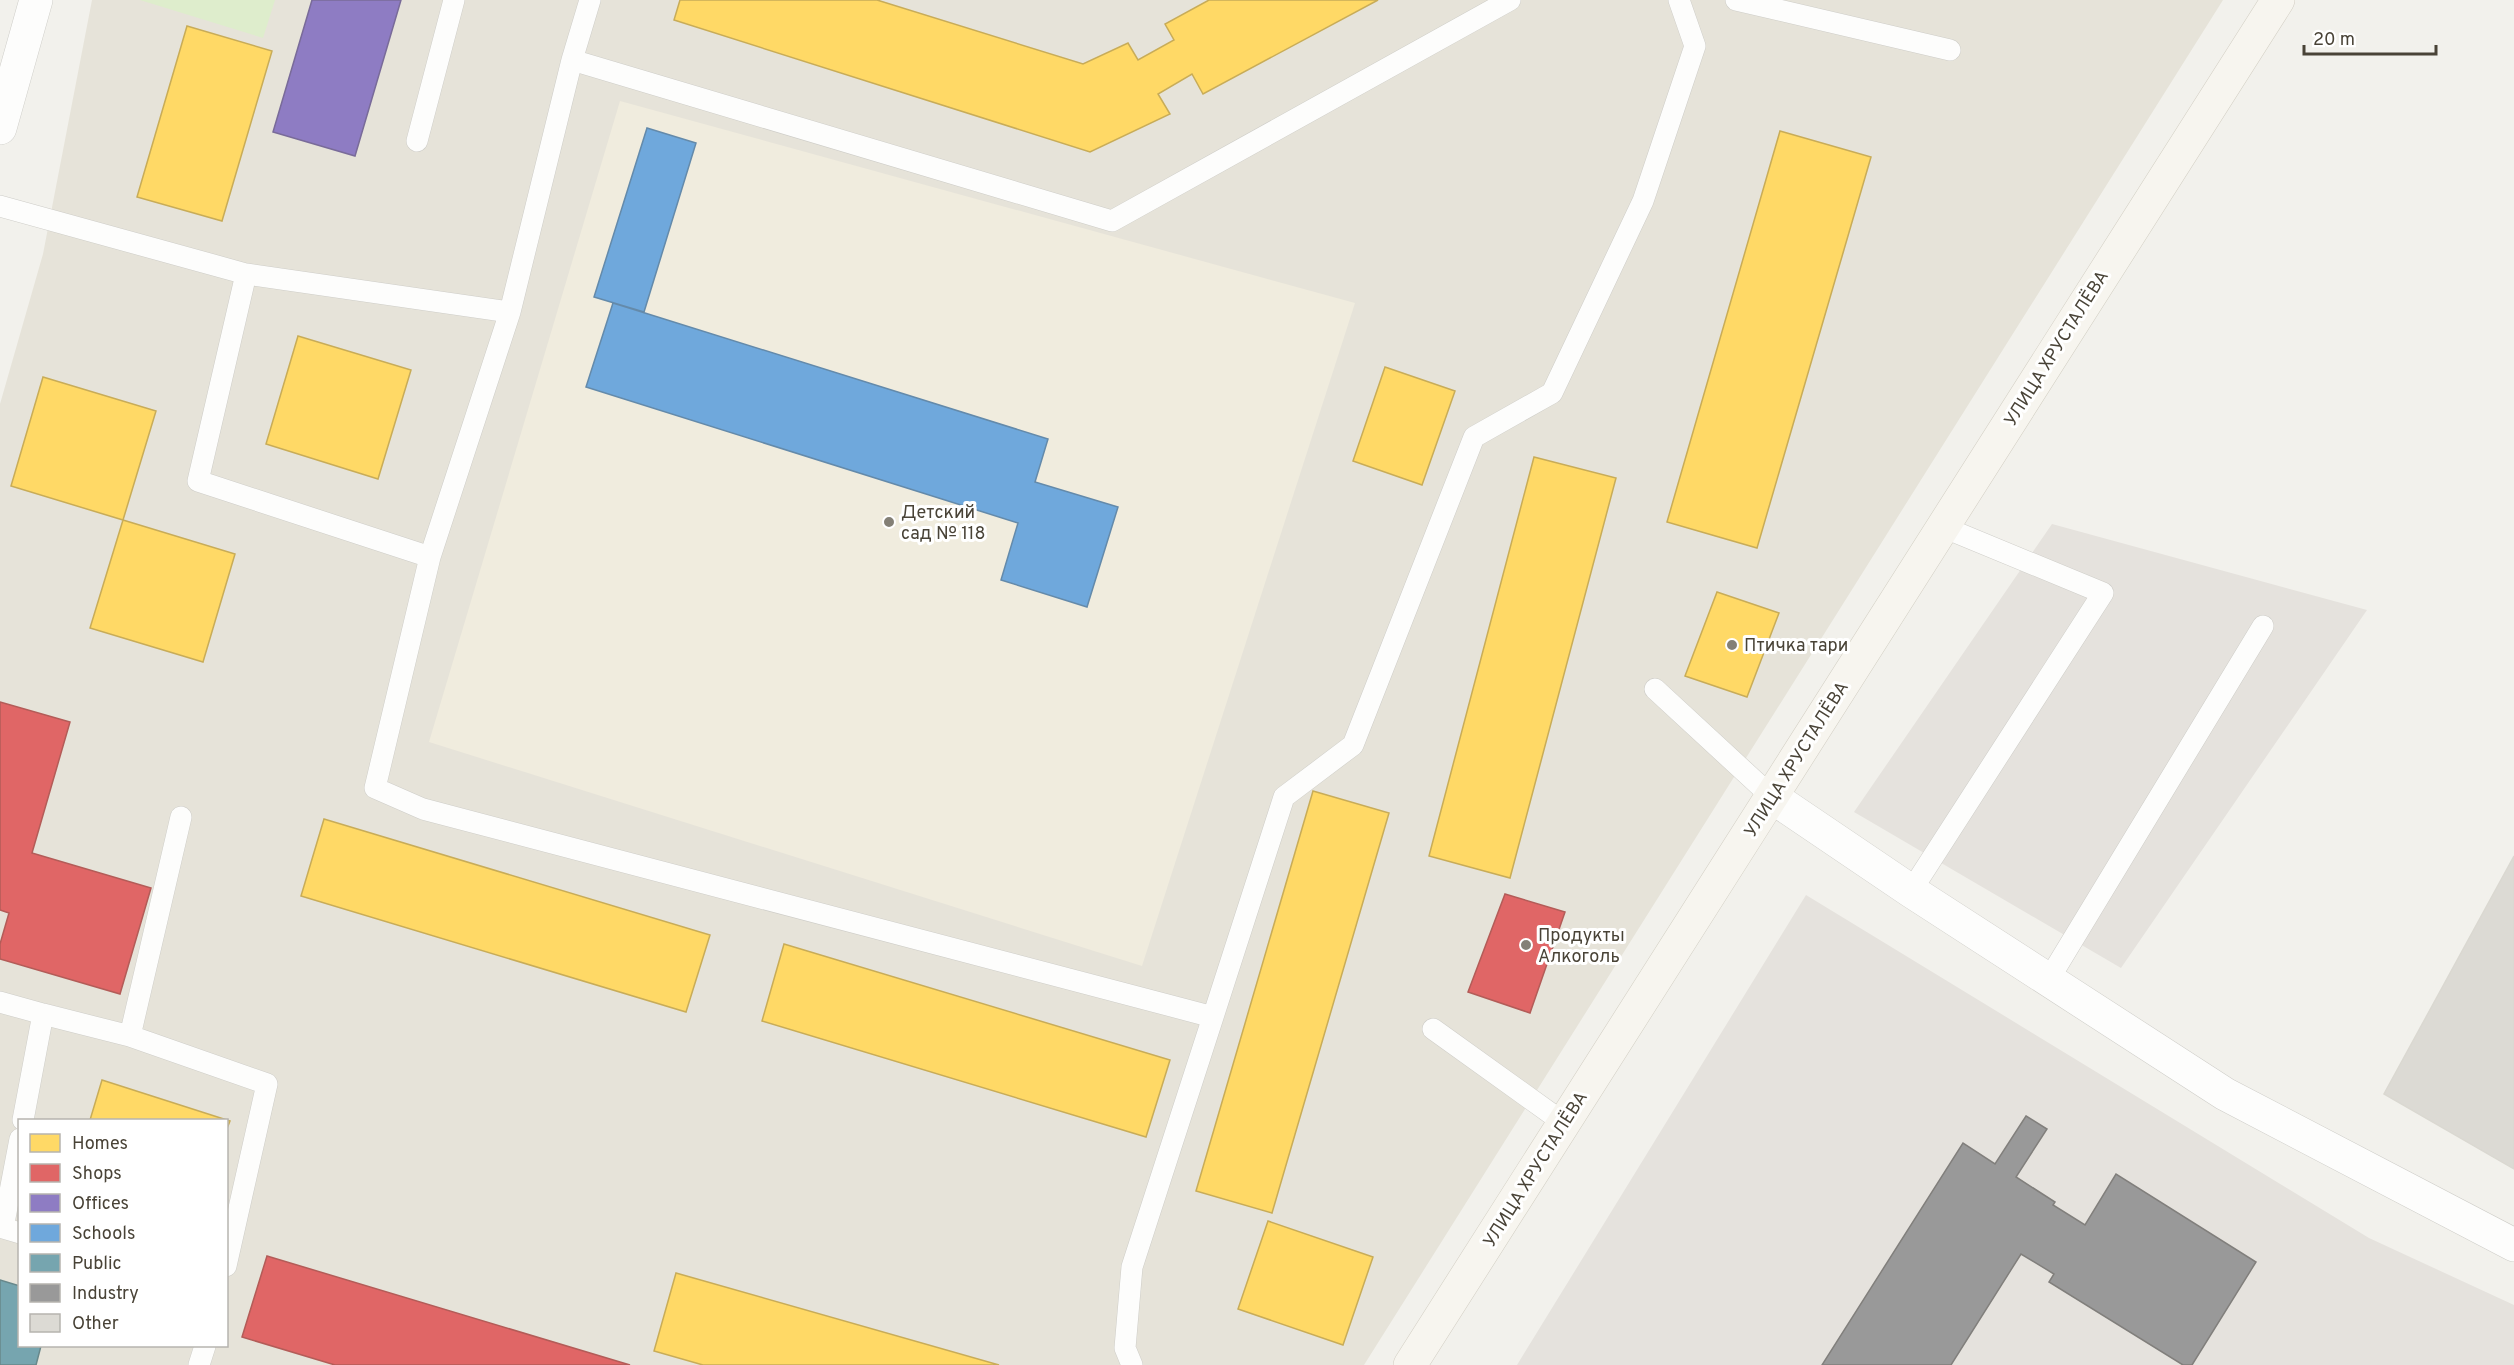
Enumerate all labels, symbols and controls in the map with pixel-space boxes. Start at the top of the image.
scale bar [2304,18,2436,56]
text: 20 m [2313,29,2355,52]
street label: УЛИЦА ХРУСТАЛЁВА [1998,265,2115,431]
place label: Детский сад № 118 [901,502,986,546]
marker: Детский сад № 118 [882,515,896,529]
place label: Птичка тари [1744,635,1848,658]
marker: Птичка тари [1725,638,1739,652]
street label: УЛИЦА ХРУСТАЛЁВА [1738,676,1855,842]
place label: Продукты Алкоголь [1538,925,1625,969]
marker: Продукты Алкоголь [1519,938,1533,952]
street label: УЛИЦА ХРУСТАЛЁВА [1477,1086,1594,1252]
legend [18,1119,228,1347]
text: Homes [72,1133,128,1156]
text: Shops [72,1163,122,1186]
text: Offices [72,1193,129,1216]
text: Schools [72,1223,135,1246]
text: Public [72,1253,122,1276]
text: Industry [72,1283,139,1306]
text: Other [72,1313,119,1336]

